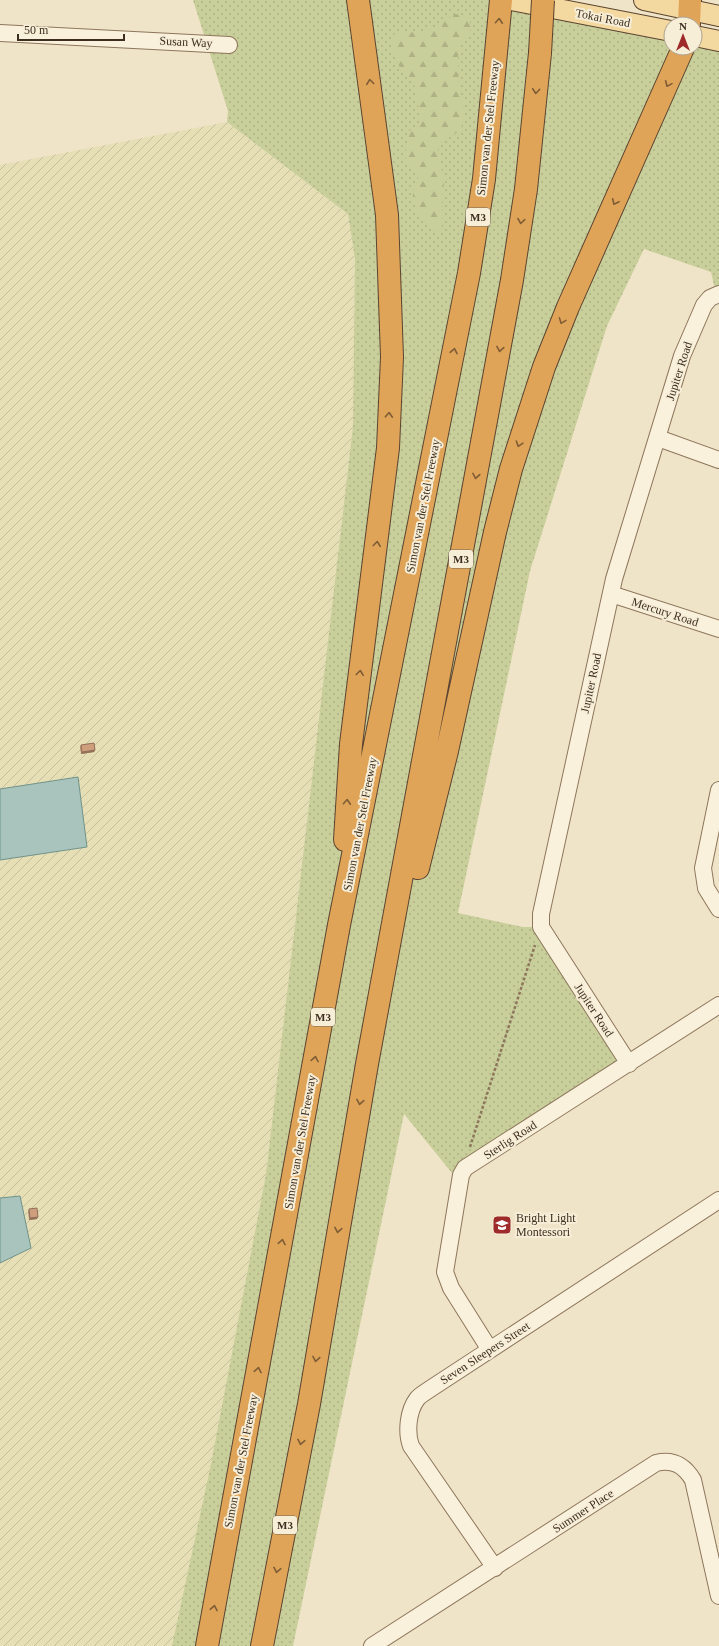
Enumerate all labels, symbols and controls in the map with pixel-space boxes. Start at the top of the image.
street label: Tokai Road [574,6,632,30]
scale bar [18,16,124,42]
north arrow [663,16,703,56]
one-way arrow [495,18,504,24]
text: N [679,20,687,32]
text: 50 m [24,23,49,37]
street label: Susan Way [159,34,213,50]
street label: Simon van der Stel Freeway [474,60,502,196]
one-way arrow [366,79,375,85]
one-way arrow [665,79,673,87]
one-way arrow [532,88,541,94]
one-way arrow [612,198,620,206]
road number: M3 [466,208,490,226]
one-way arrow [517,217,526,224]
one-way arrow [559,318,567,325]
street label: Jupiter Road [663,340,695,402]
one-way arrow [496,346,504,352]
one-way arrow [449,348,458,354]
one-way arrow [385,412,393,418]
street label: Simon van der Stel Freeway [403,438,443,574]
one-way arrow [515,440,524,447]
one-way arrow [472,473,481,480]
one-way arrow [372,541,381,547]
road number: M3 [449,550,473,568]
street label: Mercury Road [630,595,700,629]
street label: Jupiter Road [578,652,604,714]
one-way arrow [355,670,364,676]
street label: Simon van der Stel Freeway [340,756,380,892]
one-way arrow [343,799,352,805]
street label: Jupiter Road [572,981,616,1039]
road number: M3 [311,1008,335,1026]
one-way arrow [310,1056,319,1062]
street label: Simon van der Stel Freeway [281,1074,319,1210]
one-way arrow [357,1099,365,1106]
street label: Sterlig Road [481,1118,539,1162]
place label: Bright Light Montessori [516,1211,576,1239]
school or university icon: Bright Light Montessori [491,1214,513,1236]
one-way arrow [334,1227,343,1234]
one-way arrow [277,1239,286,1245]
street label: Seven Sleepers Street [438,1318,533,1387]
one-way arrow [312,1356,321,1362]
one-way arrow [253,1367,262,1373]
street label: Simon van der Stel Freeway [221,1393,261,1529]
one-way arrow [298,1439,306,1445]
street label: Summer Place [550,1486,616,1536]
road number: M3 [273,1516,297,1534]
one-way arrow [273,1567,281,1573]
one-way arrow [209,1605,217,1611]

